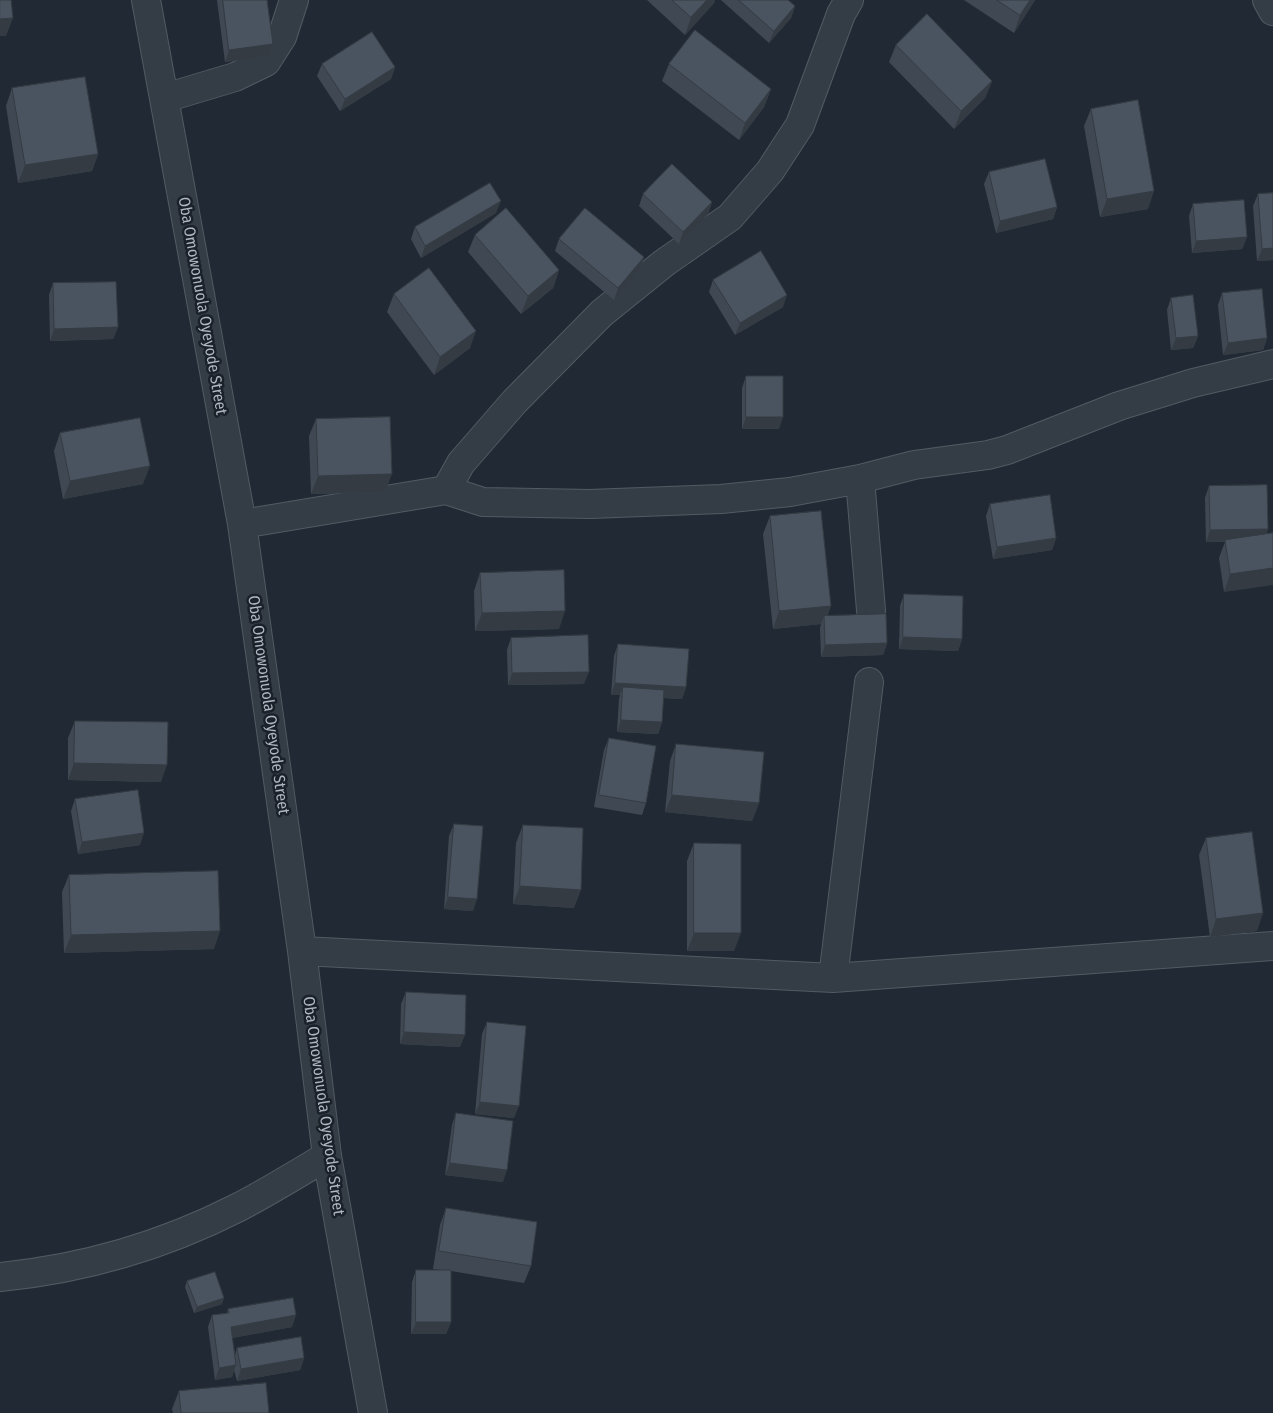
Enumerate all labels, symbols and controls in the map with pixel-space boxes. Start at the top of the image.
street label: Oba Omowonuola Oyeyode Street [173,196,231,416]
street label: Oba Omowonuola Oyeyode Street [243,594,293,816]
street label: Oba Omowonuola Oyeyode Street [298,995,348,1217]

